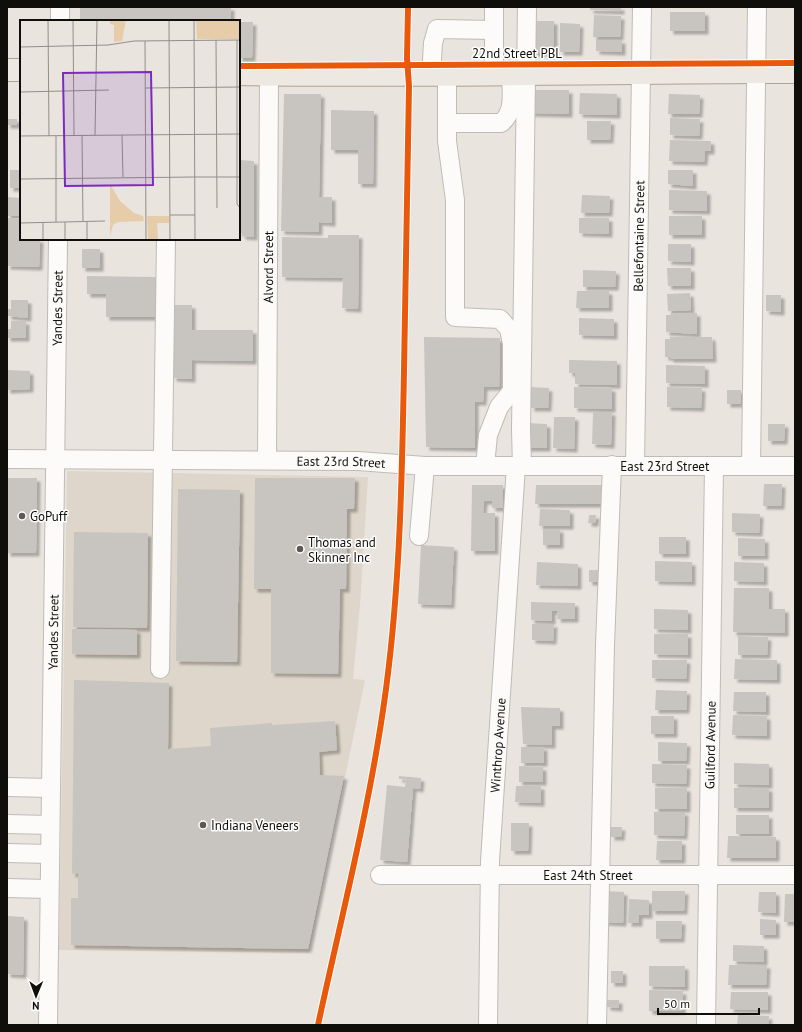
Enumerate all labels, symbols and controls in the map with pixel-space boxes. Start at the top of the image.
inset map [20,20,240,240]
street label: 22nd Street PBL [472,45,562,62]
street label: Bellefontaine Street [629,180,648,292]
street label: Alvord Street [259,230,277,303]
street label: Yandes Street [48,270,66,346]
street label: East 23rd Street [296,452,387,472]
street label: East 23rd Street [620,458,710,475]
place label: GoPuff [30,508,68,525]
marker: GoPuff [17,511,27,521]
place label: Thomas and Skinner Inc [308,534,376,566]
marker: Thomas and Skinner Inc [295,544,305,554]
street label: Yandes Street [44,593,62,670]
street label: Winthrop Avenue [486,697,509,793]
street label: Guilford Avenue [701,701,719,789]
place label: Indiana Veneers [211,817,299,834]
marker: Indiana Veneers [198,820,208,830]
street label: East 24th Street [543,867,633,884]
north arrow [16,976,56,1016]
scale bar [658,990,759,1016]
text: 50 m [664,996,690,1011]
text: N [32,999,40,1013]

